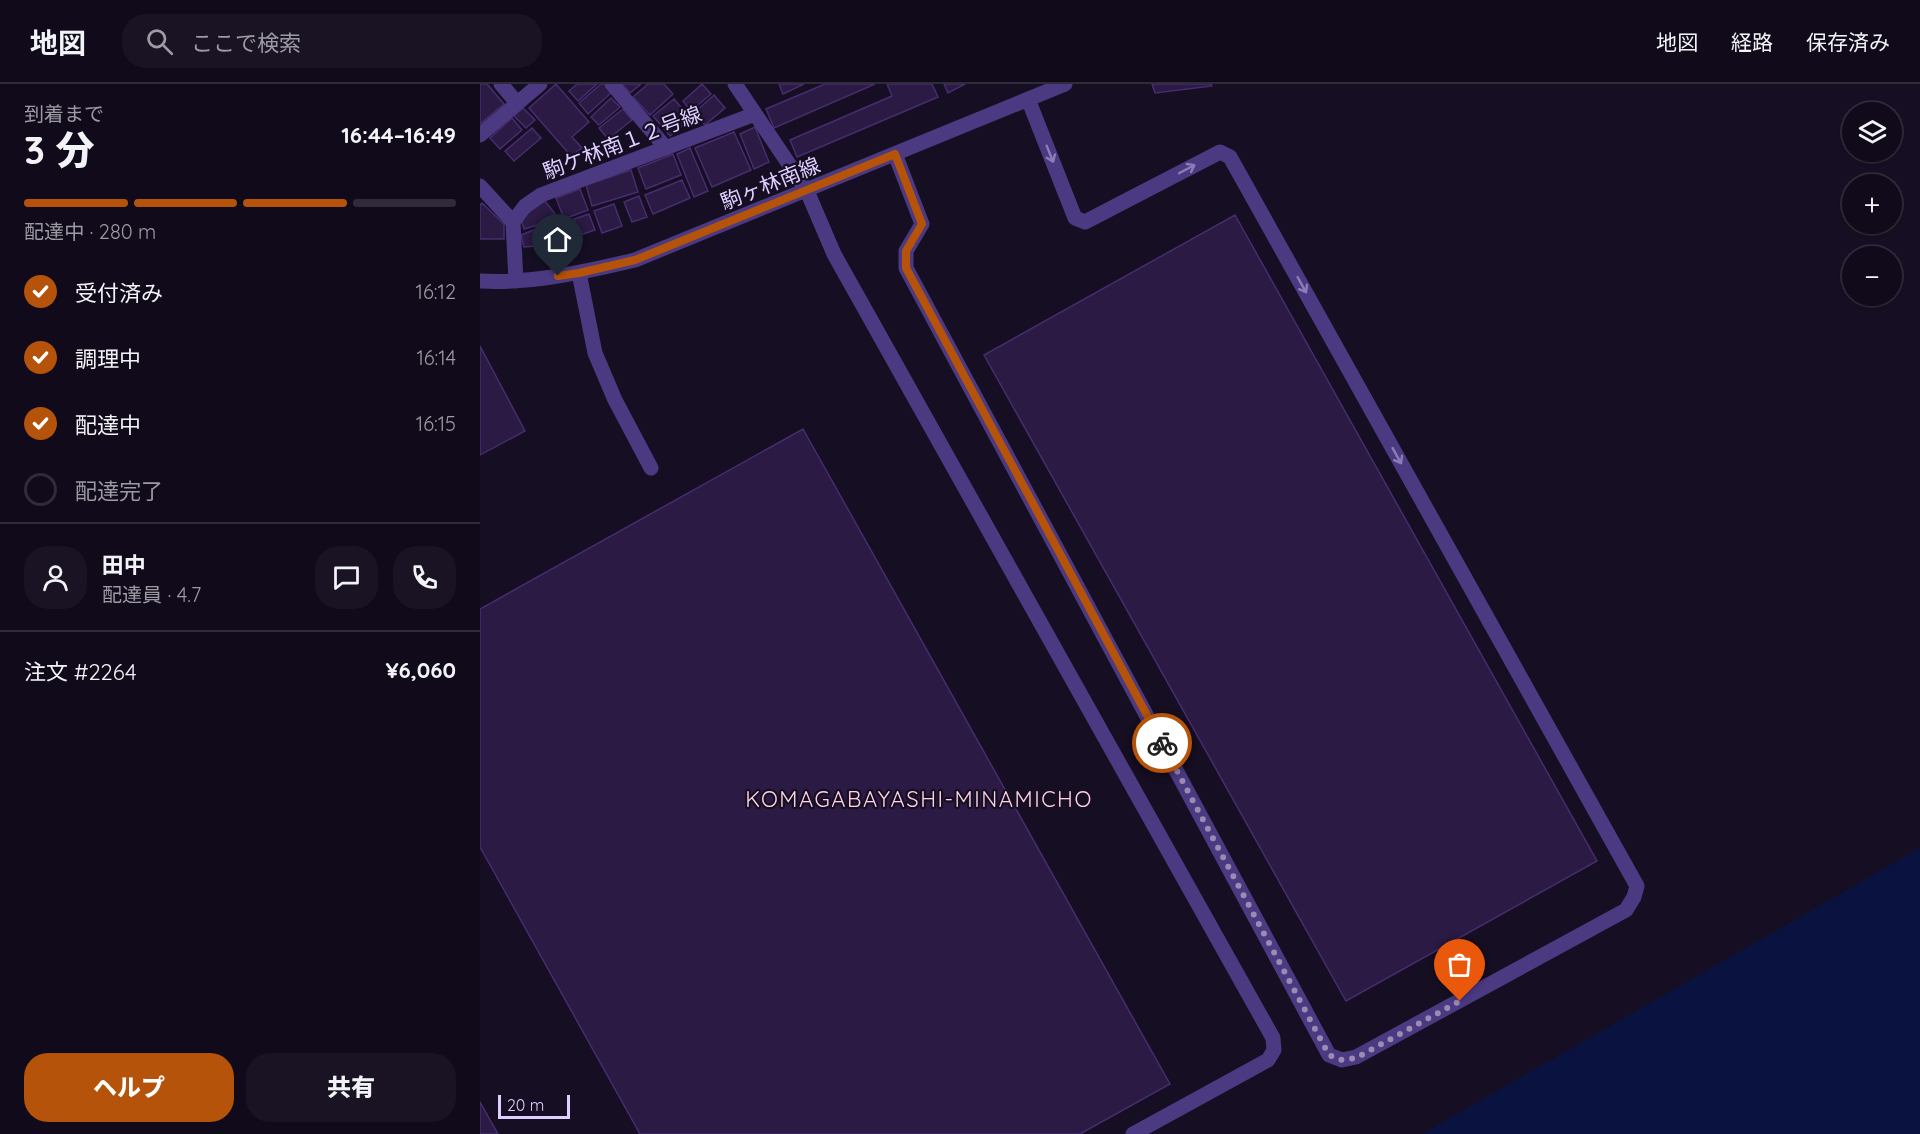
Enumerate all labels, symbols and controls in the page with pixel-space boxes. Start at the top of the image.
search box [122,14,542,68]
text: 地図 [30,25,86,60]
icon: search [143,25,176,58]
text: ここで検索 [191,29,301,57]
text: 地図 [1656,29,1698,55]
text: 経路 [1731,29,1773,55]
text: 保存済み [1806,29,1890,55]
street label: 駒ケ林南１２号線 [539,100,705,184]
text: 到着まで [24,101,104,126]
map controls [1842,102,1902,306]
button: layers [1842,102,1902,162]
text: 16:44–16:49 [341,121,456,149]
text: 3 分 [24,125,95,174]
one-way arrow [1045,144,1056,162]
street label: 駒ヶ林南線 [716,151,824,215]
one-way arrow [1178,163,1196,174]
button: + [1842,174,1902,234]
pin [532,214,583,276]
text: 配達中 · 280 m [24,219,156,244]
icon: home [541,223,574,256]
button: − [1842,246,1902,306]
icon: check [24,275,57,308]
one-way arrow [1297,276,1308,294]
text: 受付済み [75,279,163,307]
text: 16:12 [416,279,456,304]
icon: check [24,341,57,374]
text: 調理中 [75,345,141,373]
text: 16:14 [416,345,456,370]
icon: check [24,407,57,440]
text: 配達中 [75,411,141,439]
text: 16:15 [416,411,456,436]
one-way arrow [1392,446,1403,464]
text: 配達完了 [75,477,163,505]
button: person [24,546,87,609]
button: chat [315,546,378,609]
button: phone [393,546,456,609]
text: 田中 [102,551,146,579]
text: 配達員 · 4.7 [102,582,201,607]
text: ¥6,060 [385,656,456,684]
text: 注文 #2264 [24,658,137,686]
courier [1132,713,1192,773]
icon: bike [1146,727,1179,760]
district label: KOMAGABAYASHI-MINAMICHO [745,785,1093,813]
pin [1434,939,1485,1001]
icon: bag [1443,948,1476,981]
button: ヘルプ [24,1053,234,1122]
button: 共有 [246,1053,456,1122]
scale bar [498,1092,570,1120]
text: 20 m [507,1095,544,1115]

